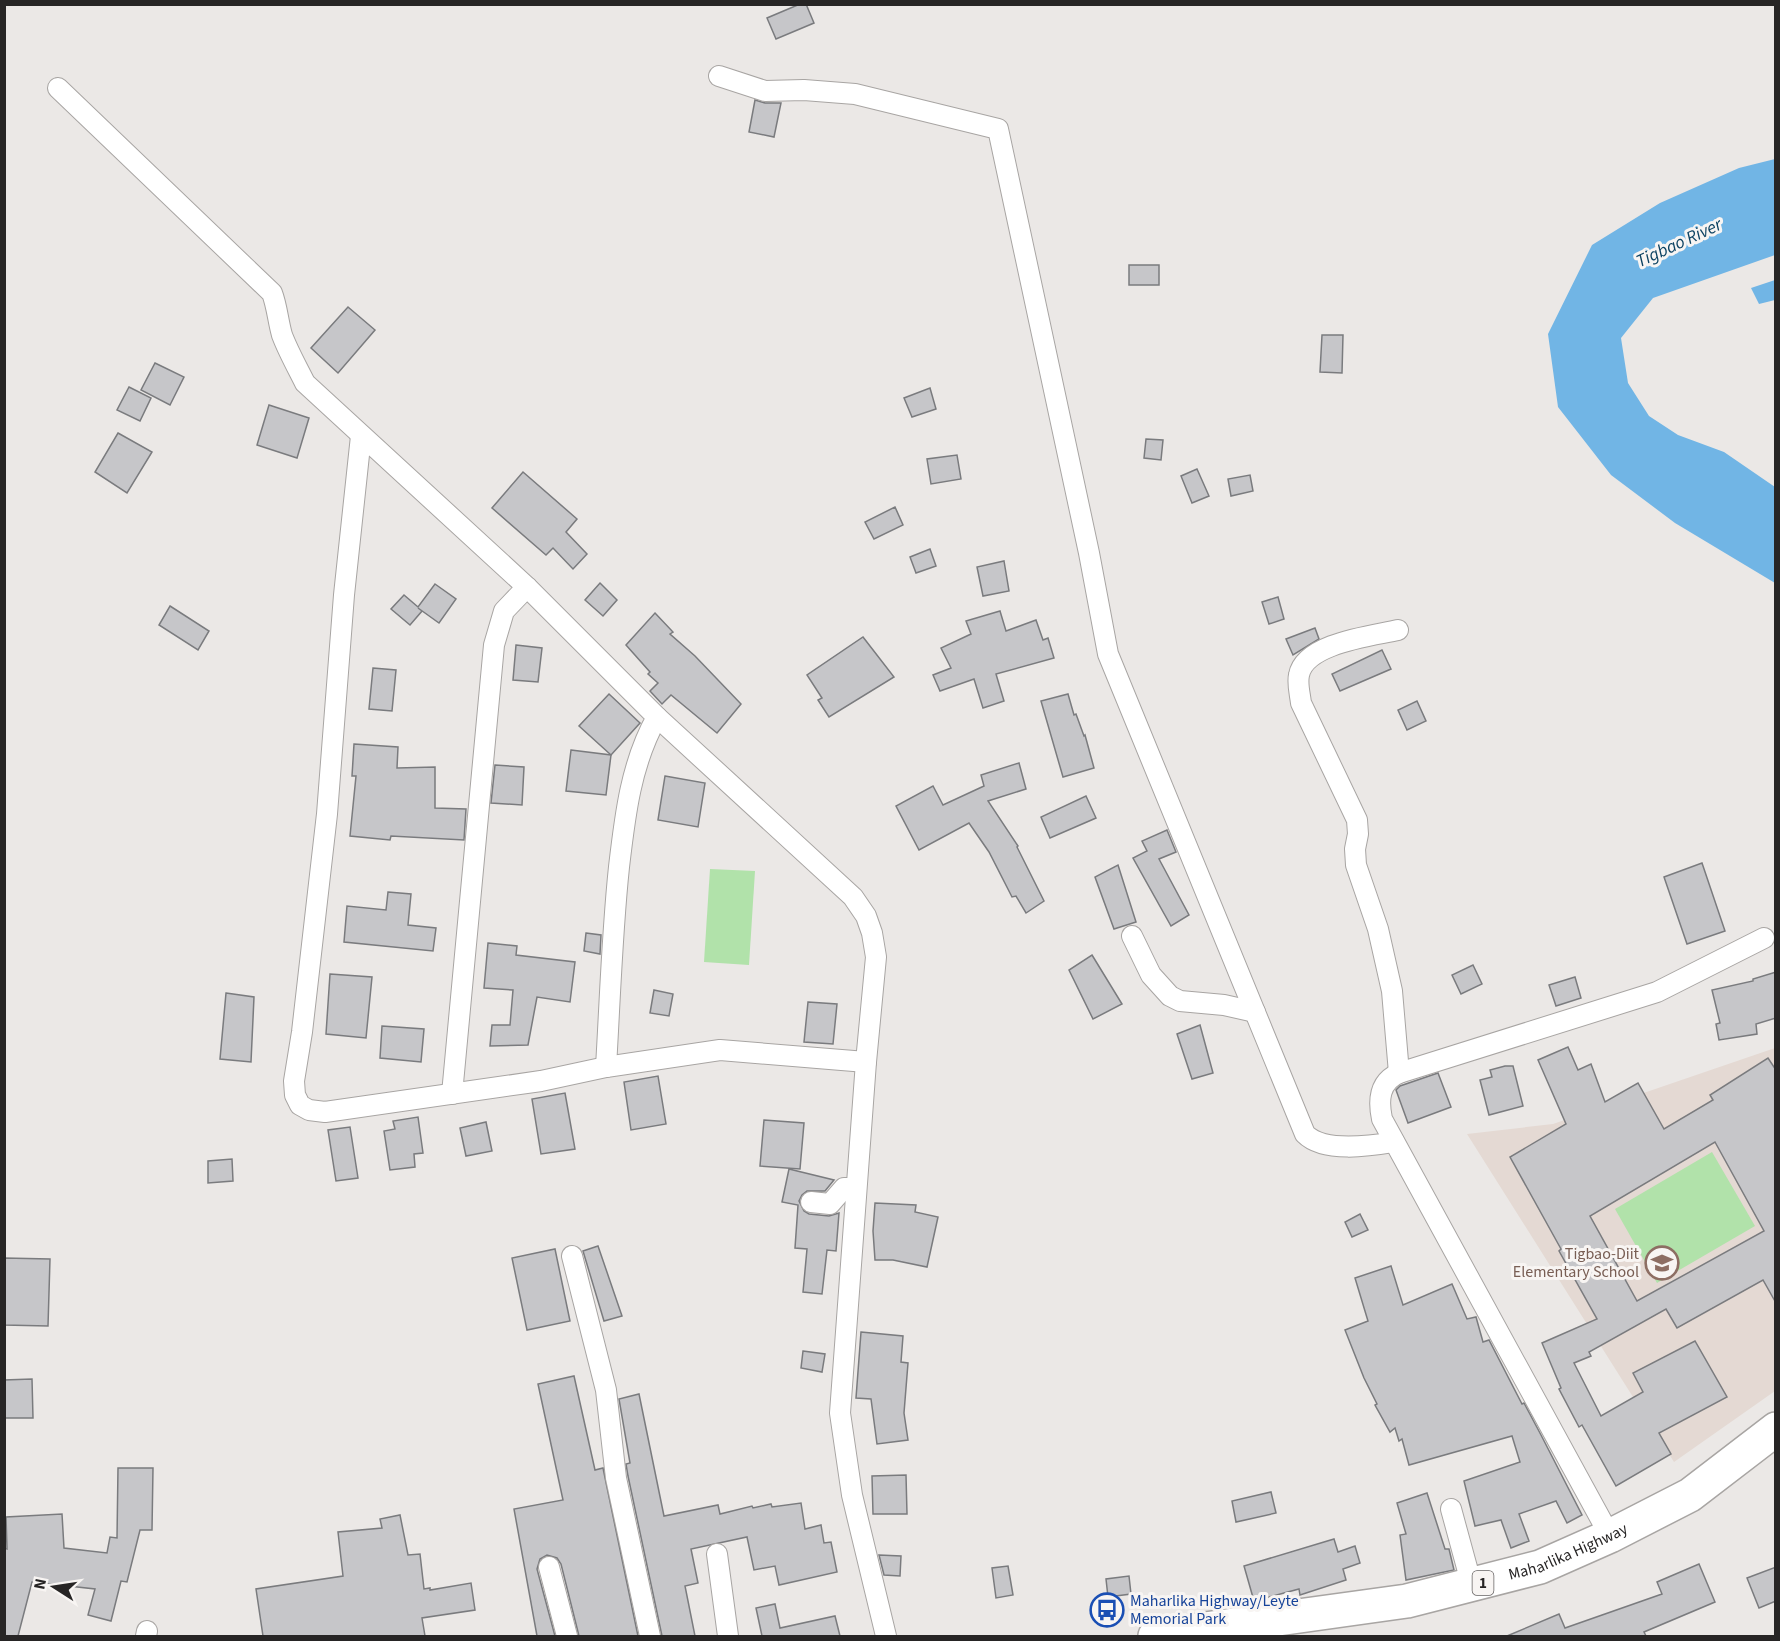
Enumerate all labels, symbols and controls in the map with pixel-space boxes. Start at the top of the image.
water label: Tigbao River [1632,212,1727,274]
place label: Tigbao-Diit Elementary School [1513,1243,1640,1283]
school or university icon: Tigbao-Diit Elementary School [1644,1245,1680,1281]
street label: Maharlika Highway [1506,1518,1632,1586]
north arrow [24,1557,84,1617]
road number: 1 [1472,1571,1494,1595]
text: N [28,1577,52,1592]
place label: Maharlika Highway/Leyte Memorial Park [1130,1590,1299,1630]
bus stop icon: Maharlika Highway/Leyte Memorial Park [1089,1592,1125,1628]

